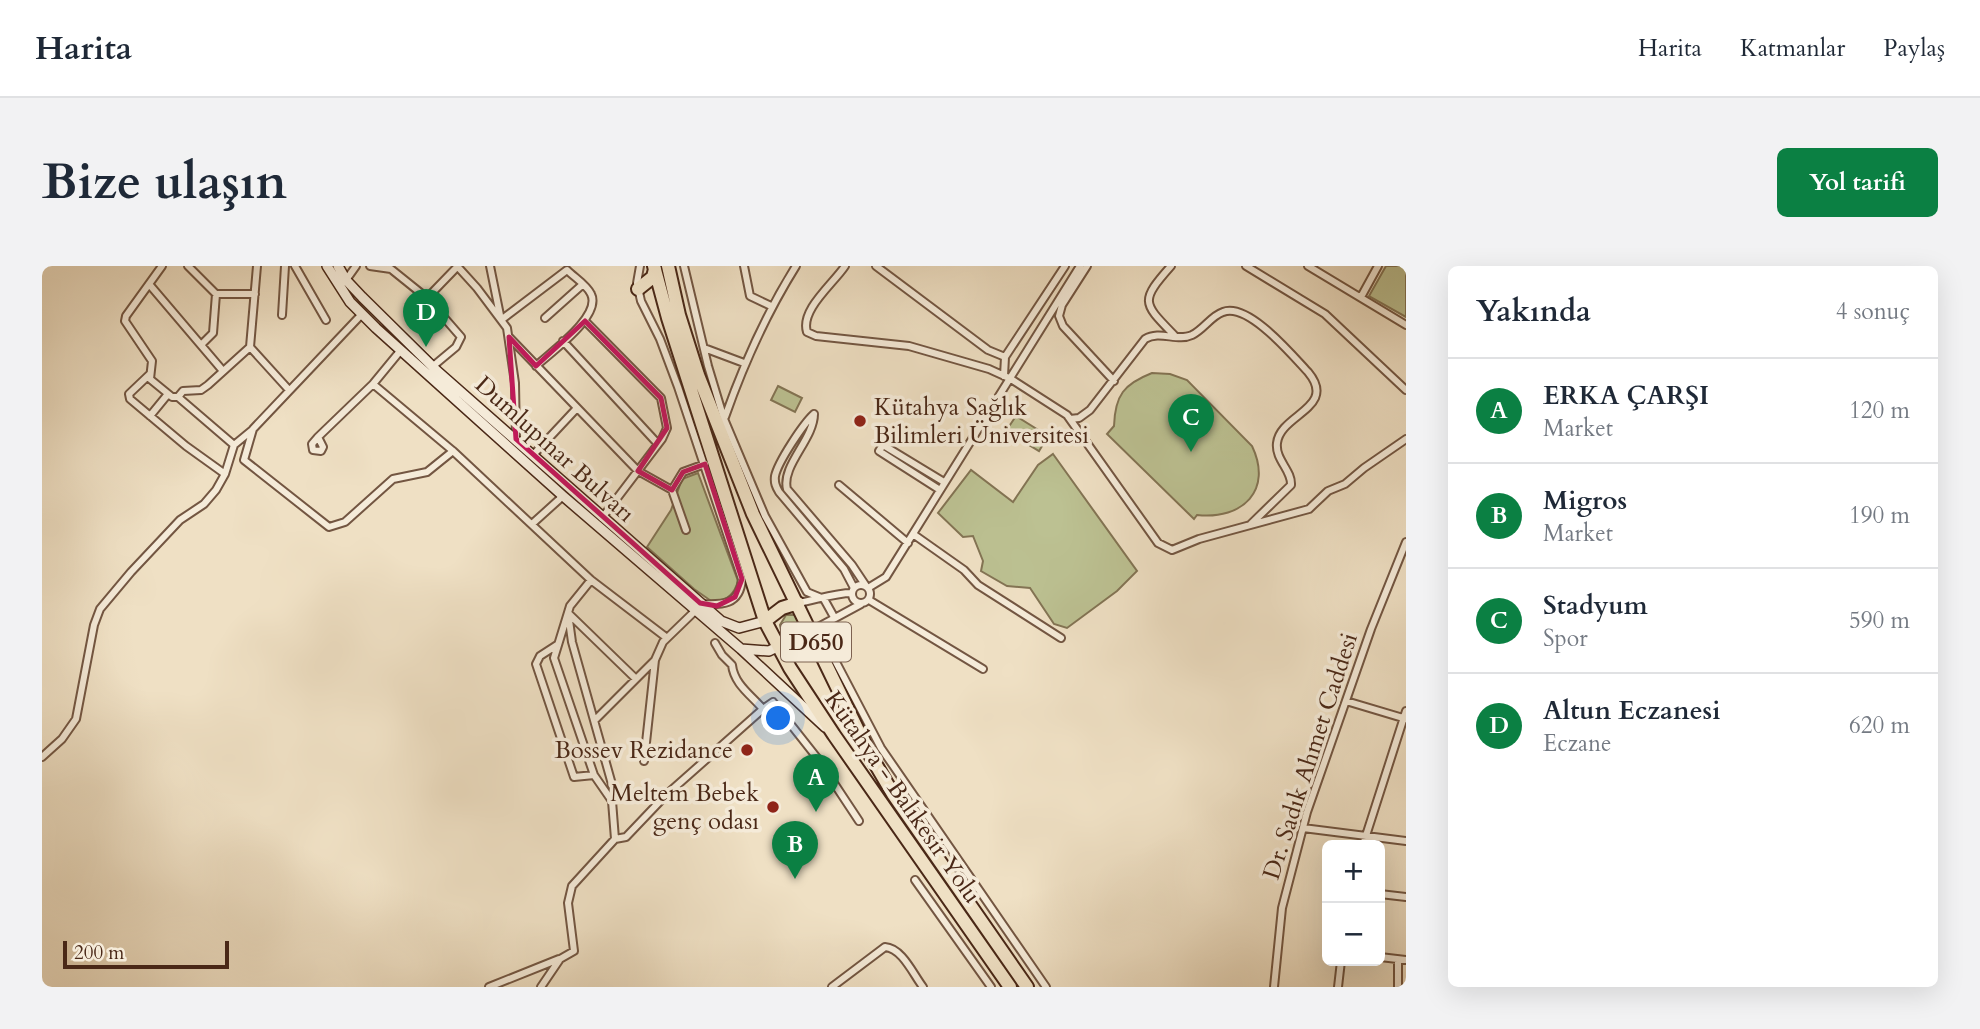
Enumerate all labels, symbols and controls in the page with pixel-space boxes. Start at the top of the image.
text: Harita [35,26,132,71]
text: Harita [1638,32,1702,65]
text: Katmanlar [1740,32,1845,65]
text: Paylaş [1883,32,1945,65]
button: Yol tarifi [1777,148,1938,217]
text: Bize ulaşın [42,149,287,216]
pin: D [403,289,449,347]
text: Yakında [1476,291,1591,332]
text: 4 sonuç [1836,296,1910,327]
street label: Dumlupınar Bulvarı [468,369,642,530]
text: ERKA ÇARŞI [1543,378,1709,413]
place label: Kütahya Sağlık Bilimleri Üniversitesi [874,391,1089,452]
pin: C [1168,394,1214,452]
text: A [1490,395,1508,426]
text: 120 m [1849,395,1910,426]
marker: Kütahya Sağlık Bilimleri Üniversitesi [852,413,868,429]
text: Market [1543,413,1613,444]
text: Migros [1543,483,1627,518]
text: B [1491,500,1507,531]
text: 190 m [1849,500,1910,531]
text: Market [1543,518,1613,549]
text: Stadyum [1543,588,1648,623]
text: C [1490,605,1508,636]
text: 590 m [1849,605,1910,636]
road number: D650 [781,622,851,662]
text: Spor [1543,623,1588,654]
street label: Dr. Sadık Ahmet Caddesi [1255,628,1366,884]
street label: Kütahya - Balıkesir Yolu [817,685,988,910]
text: Altun Eczanesi [1543,693,1721,728]
your location [761,701,795,735]
text: D [1489,710,1509,741]
text: 620 m [1849,710,1910,741]
text: Eczane [1543,728,1611,759]
place label: Bossev Rezidance [555,734,733,767]
marker: Bossev Rezidance [739,742,755,758]
pin: A [793,754,839,812]
place label: Meltem Bebek genç odası [610,777,759,838]
marker: Meltem Bebek genç odası [765,799,781,815]
pin: B [772,821,818,879]
map controls [1322,840,1385,966]
button: + [1322,840,1385,903]
button: − [1322,903,1385,966]
scale bar [63,938,229,970]
text: 200 m [74,940,124,966]

